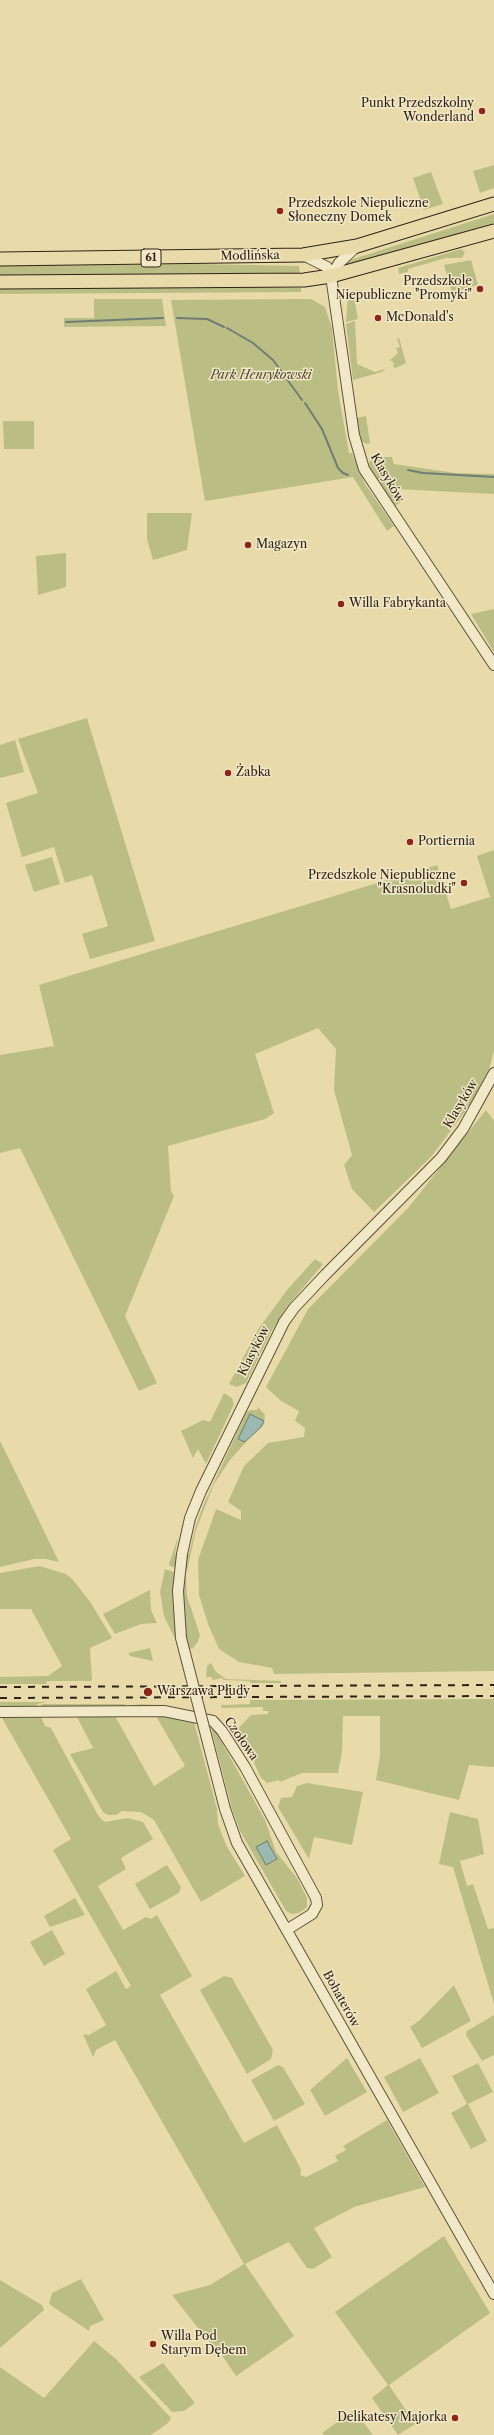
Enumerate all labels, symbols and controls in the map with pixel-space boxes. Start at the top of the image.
place label: Punkt Przedszkolny Wonderland [361,97,474,125]
marker: Punkt Przedszkolny Wonderland [477,106,487,116]
place label: Przedszkole Niepuliczne Słoneczny Domek [288,197,429,225]
marker: Przedszkole Niepuliczne Słoneczny Domek [275,206,285,216]
street label: Modlińska [220,248,280,264]
road number: 61 [141,249,161,267]
place label: Przedszkole Niepubliczne "Promyki" [336,275,472,303]
marker: Przedszkole Niepubliczne "Promyki" [475,284,485,294]
place label: McDonald's [386,311,454,325]
marker: McDonald's [373,313,383,323]
park label: Park Henrykowski [210,369,312,383]
street label: Klasyków [367,451,407,505]
place label: Magazyn [256,538,307,552]
marker: Magazyn [243,540,253,550]
place label: Willa Fabrykanta [349,597,446,611]
marker: Willa Fabrykanta [336,599,346,609]
place label: Żabka [236,766,271,780]
marker: Żabka [223,768,233,778]
place label: Portiernia [418,835,475,849]
marker: Portiernia [405,837,415,847]
place label: Przedszkole Niepubliczne "Krasnoludki" [308,869,456,897]
marker: Przedszkole Niepubliczne "Krasnoludki" [459,878,469,888]
street label: Klasyków [441,1077,481,1131]
street label: Klasyków [235,1323,273,1379]
place label: Warszawa Płudy [157,1685,250,1699]
marker: Warszawa Płudy [142,1686,154,1698]
street label: Czołowa [221,1715,261,1763]
street label: Bohaterów [320,1968,362,2030]
place label: Willa Pod Starym Dębem [161,2330,246,2358]
marker: Willa Pod Starym Dębem [148,2339,158,2349]
place label: Delikatesy Majorka [337,2411,447,2425]
marker: Delikatesy Majorka [450,2413,460,2423]

